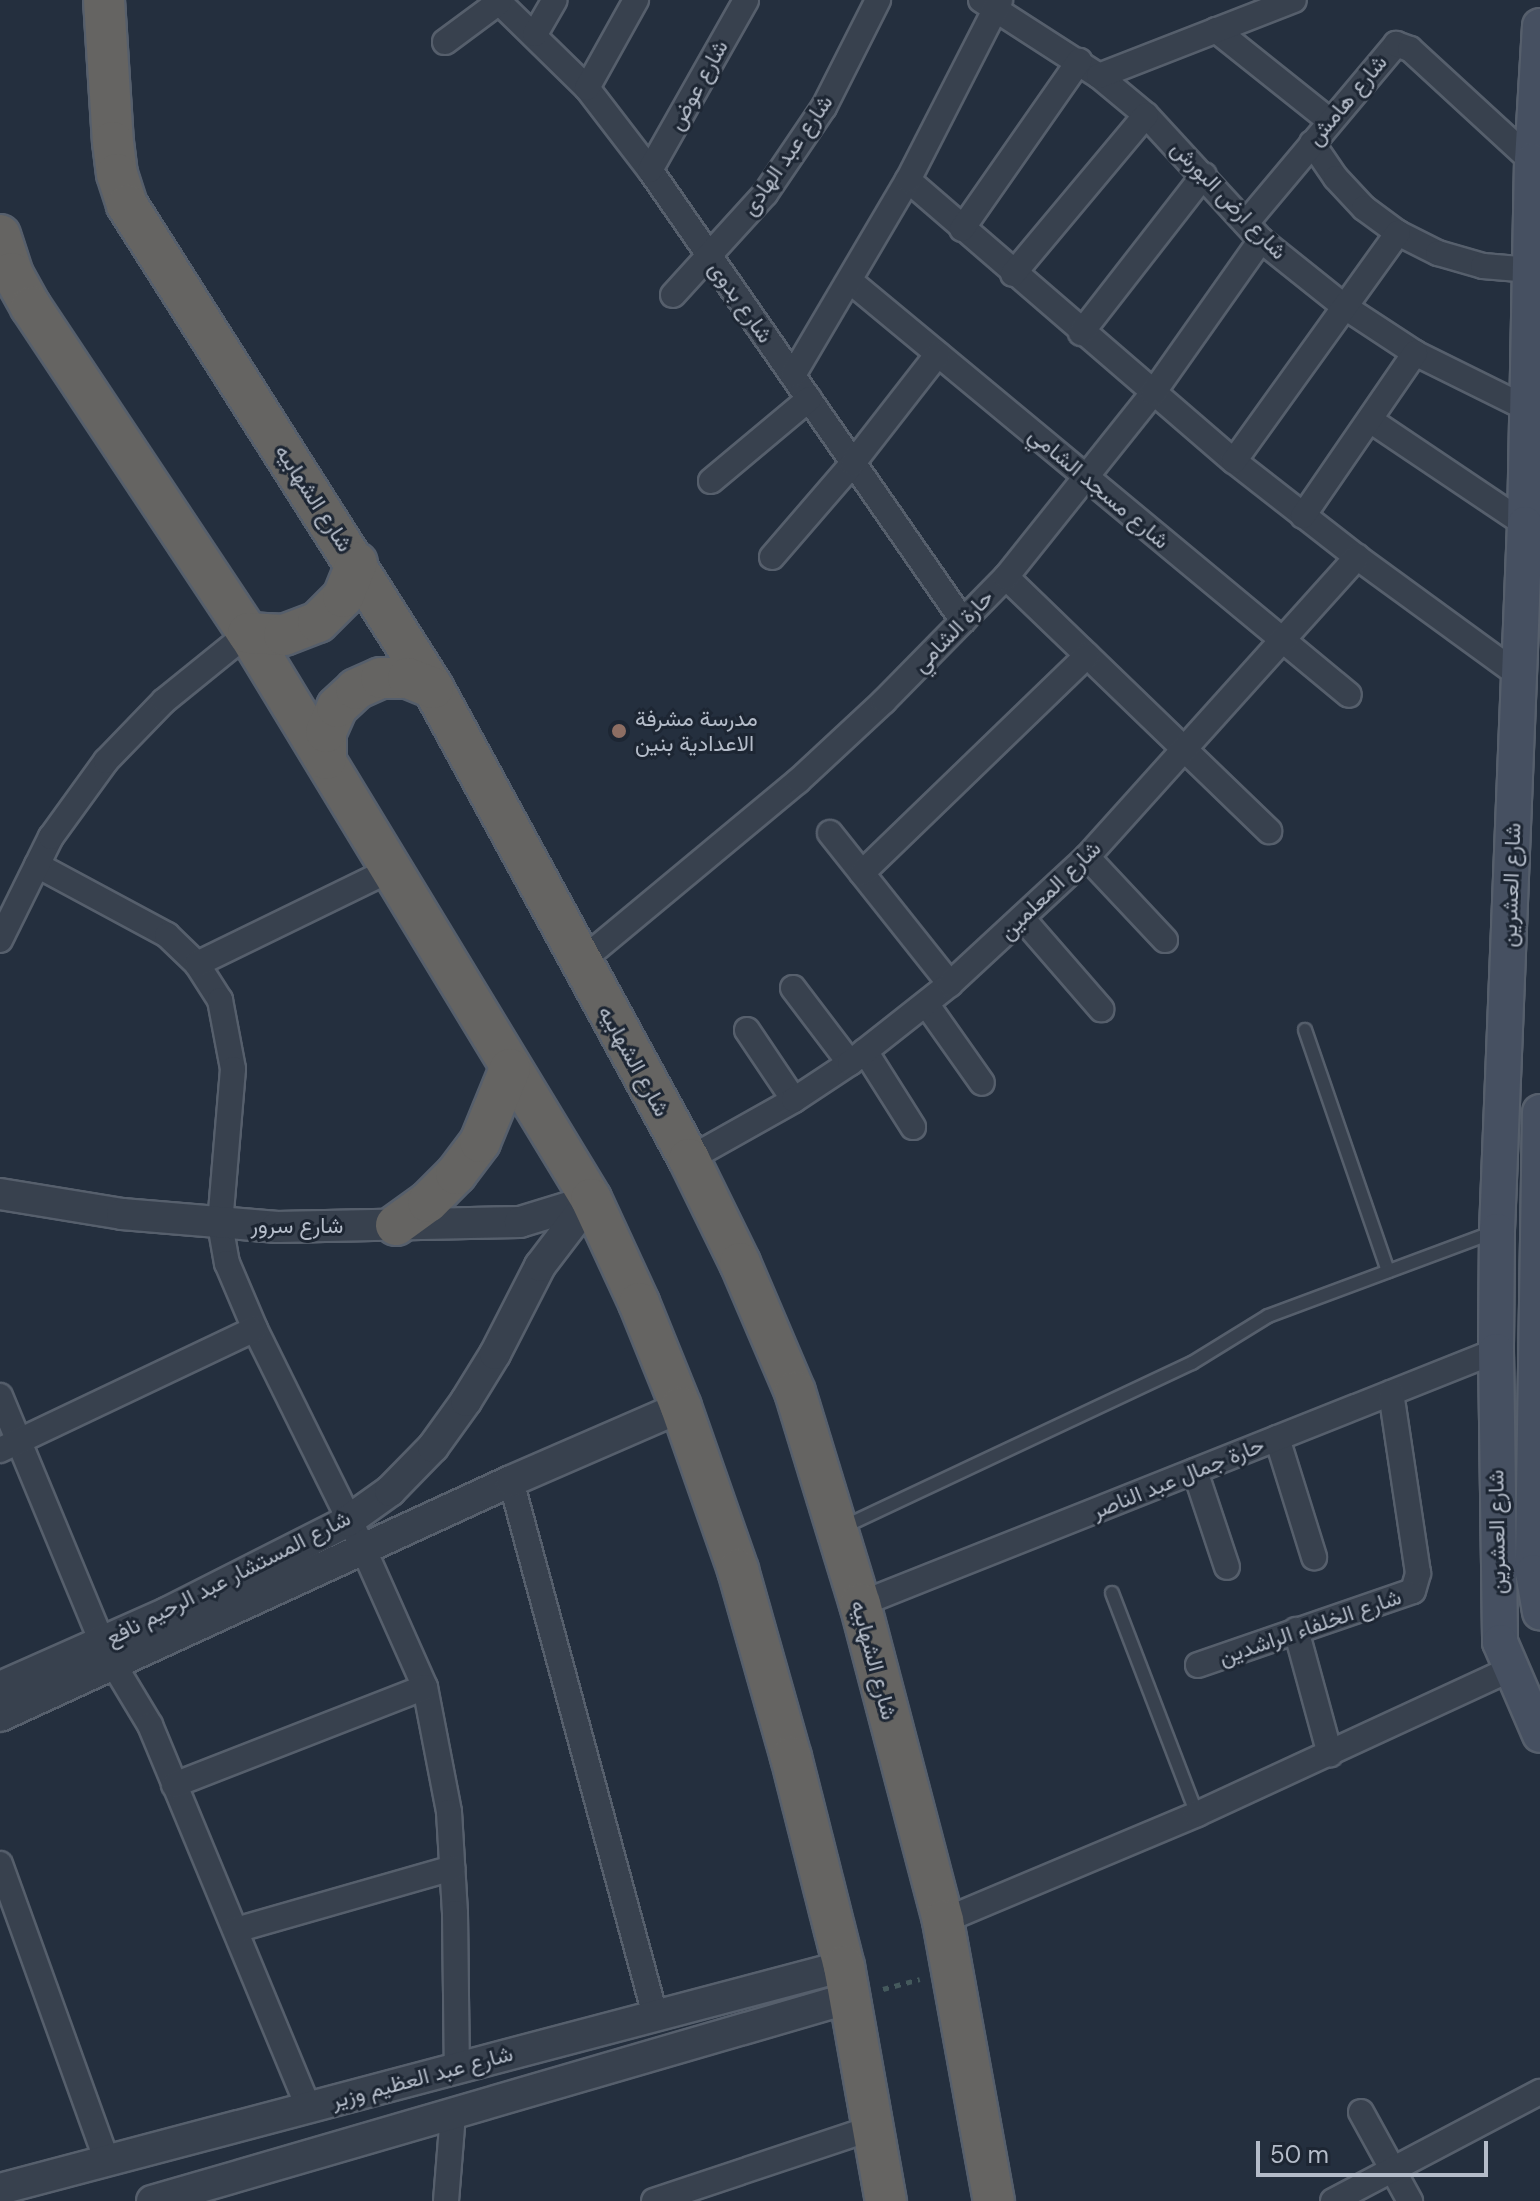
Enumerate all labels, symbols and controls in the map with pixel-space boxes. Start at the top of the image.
street label: شارع عوض [663,35,733,135]
street label: شارع هامش [1302,49,1392,151]
street label: شارع عبد الهادى [736,90,838,220]
street label: شارع ارض البورش [1166,135,1292,265]
street label: شارع بدوى [703,256,779,348]
street label: شارع مسجد الشامي [1023,422,1175,554]
street label: شارع الشهابيه [270,439,358,557]
street label: حارة الشامي [907,584,999,678]
place label: مدرسة مشرفة الاعدادية بنين [635,705,758,756]
marker: مدرسة مشرفة الاعدادية بنين [610,722,628,740]
street label: شارع العشرين [1496,822,1526,948]
street label: شارع المعلمين [994,835,1106,945]
street label: شارع الشهابيه [593,1001,675,1121]
street label: شارع سرور [251,1213,343,1239]
street label: حارة جمال عبد الناصر [1088,1431,1268,1525]
street label: شارع العشرين [1483,1469,1511,1595]
street label: شارع المستشار عبد الرحيم نافع [101,1505,355,1651]
street label: شارع الخلفاء الراشدين [1215,1583,1405,1671]
street label: شارع الشهابيه [845,1597,903,1723]
street label: شارع عبد العظيم وزير [328,2040,516,2114]
scale bar [1260,2125,1492,2175]
text: 50 m [1270,2139,1329,2170]

